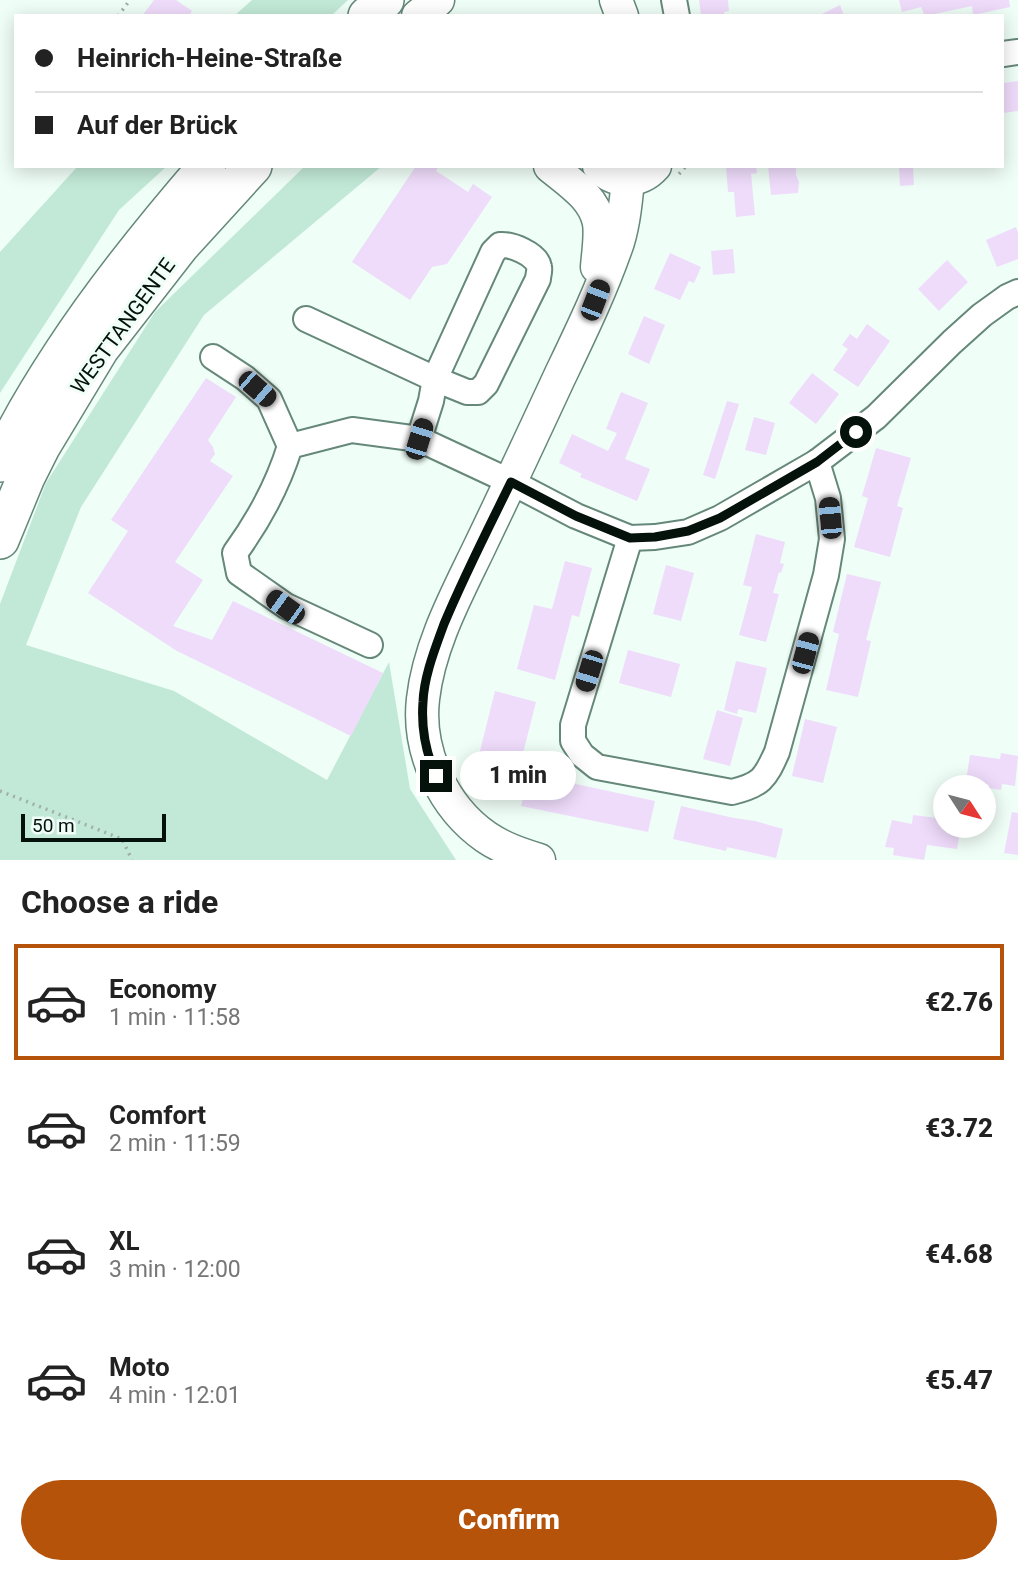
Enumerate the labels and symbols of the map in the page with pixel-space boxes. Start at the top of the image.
street label: WESTTANGENTE [66,254,180,398]
car [578,277,613,323]
car [235,367,280,411]
car [403,416,436,462]
route start [840,416,872,448]
car [818,496,843,540]
car [262,586,309,628]
car [790,630,821,676]
car [573,648,606,694]
callout: 1 min [460,752,576,800]
route end [420,760,452,792]
north arrow [933,775,996,838]
scale bar [21,811,166,843]

